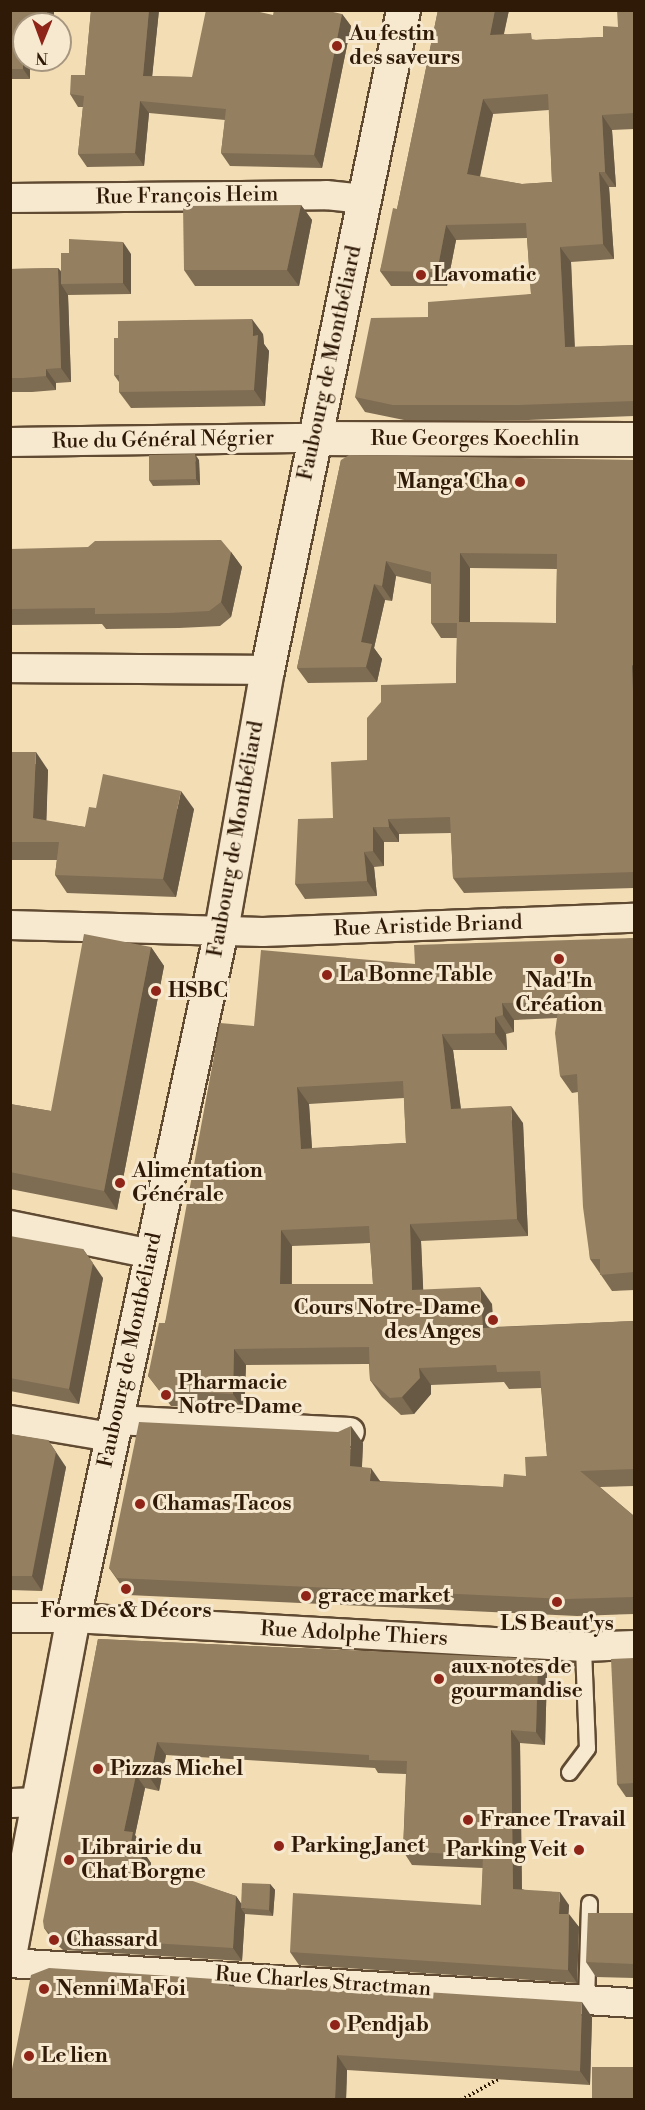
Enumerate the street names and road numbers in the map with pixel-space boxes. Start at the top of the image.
street label: Rue François Heim [95,182,279,210]
street label: Faubourg de Montbéliard [293,243,367,483]
street label: Rue du Général Négrier [52,425,274,455]
street label: Rue Georges Koechlin [370,426,580,452]
street label: Faubourg de Montbéliard [203,719,269,959]
street label: Rue Aristide Briand [333,910,523,942]
street label: Faubourg de Montbéliard [93,1230,167,1470]
street label: Rue Adolphe Thiers [260,1617,448,1651]
street label: Rue Charles Stractman [214,1962,432,2002]

